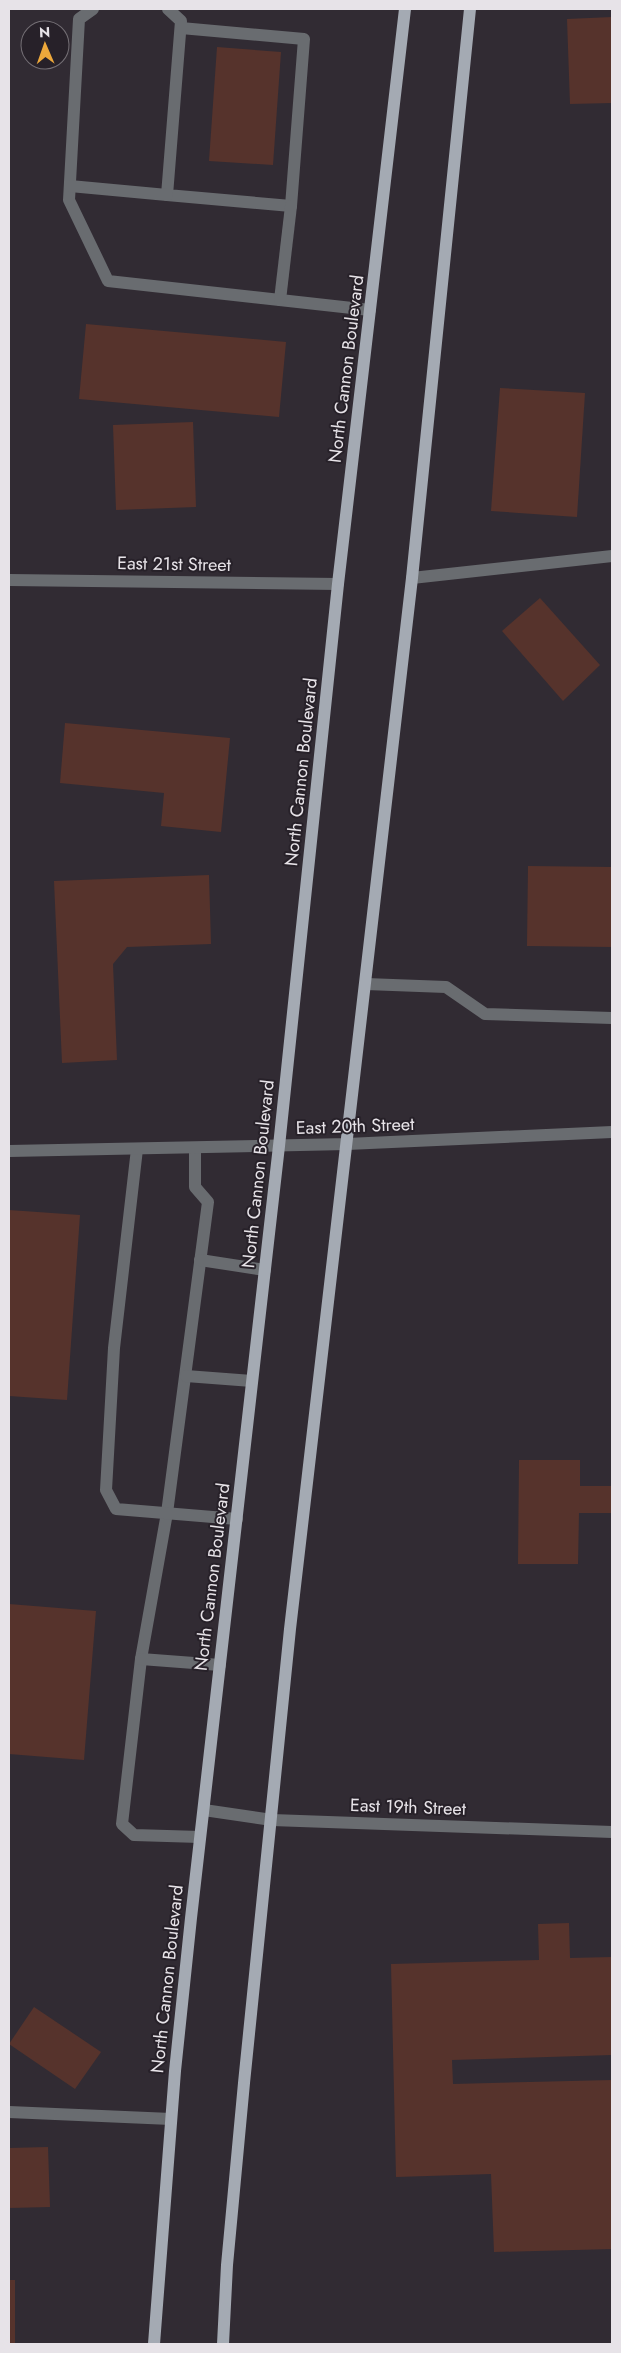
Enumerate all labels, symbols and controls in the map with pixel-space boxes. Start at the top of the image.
north arrow [20,20,70,70]
text: N [39,22,50,42]
street label: North Cannon Boulevard [322,274,370,464]
street label: East 21st Street [117,550,232,578]
street label: North Cannon Boulevard [278,677,324,867]
street label: North Cannon Boulevard [235,1079,281,1269]
street label: East 20th Street [295,1111,415,1141]
street label: North Cannon Boulevard [188,1482,236,1672]
street label: East 19th Street [350,1792,467,1822]
street label: North Cannon Boulevard [144,1884,190,2074]

